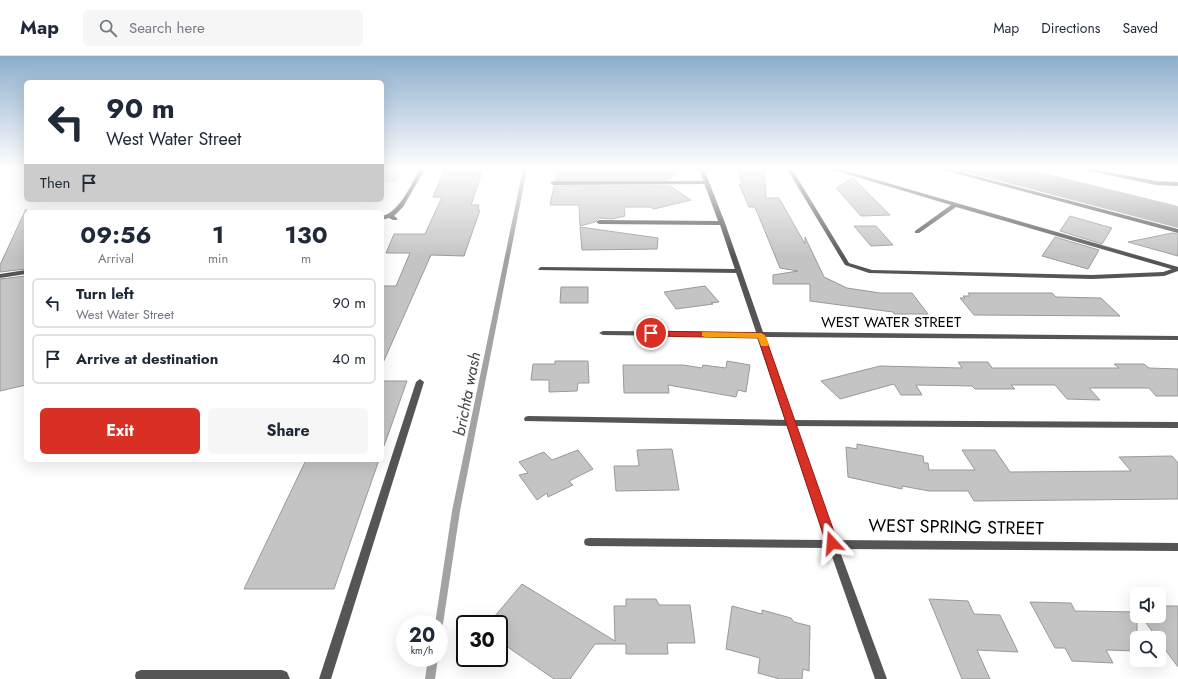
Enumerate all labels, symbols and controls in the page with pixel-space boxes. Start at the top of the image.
search box [83,10,363,46]
text: Map [20,14,59,41]
icon: search [97,17,119,39]
text: Search here [129,17,205,39]
text: Map [993,18,1019,38]
text: Directions [1041,18,1101,38]
text: Saved [1123,18,1158,38]
text: 90 m [106,88,175,129]
icon: left [40,96,92,148]
text: West Water Street [106,126,241,152]
text: Then [40,172,70,194]
icon: arrive [78,172,100,194]
text: 09:56 [80,217,152,252]
text: 1 [212,217,224,252]
text: 130 [285,217,328,252]
text: Arrival [98,249,134,268]
text: min [208,249,228,268]
text: m [301,249,311,268]
text: Turn left [76,283,134,305]
icon: left [42,292,64,314]
text: 90 m [332,292,366,314]
text: West Water Street [76,305,174,324]
street label: WEST WATER STREET [821,311,961,333]
pin [634,316,668,350]
icon: arrive [640,322,662,344]
icon: arrive [42,348,64,370]
text: Arrive at destination [76,348,218,370]
text: 40 m [332,348,366,370]
water label: brichta wash [448,350,486,438]
button: Exit [40,408,200,454]
button: Share [208,408,368,454]
street label: WEST SPRING STREET [868,512,1045,542]
position arrow [811,522,853,564]
map controls [1130,587,1166,667]
button: sound [1130,587,1166,623]
speed limit sign: 30 [456,615,508,667]
text: 20 [409,621,435,650]
button: search [1130,631,1166,667]
text: km/h [411,643,433,658]

